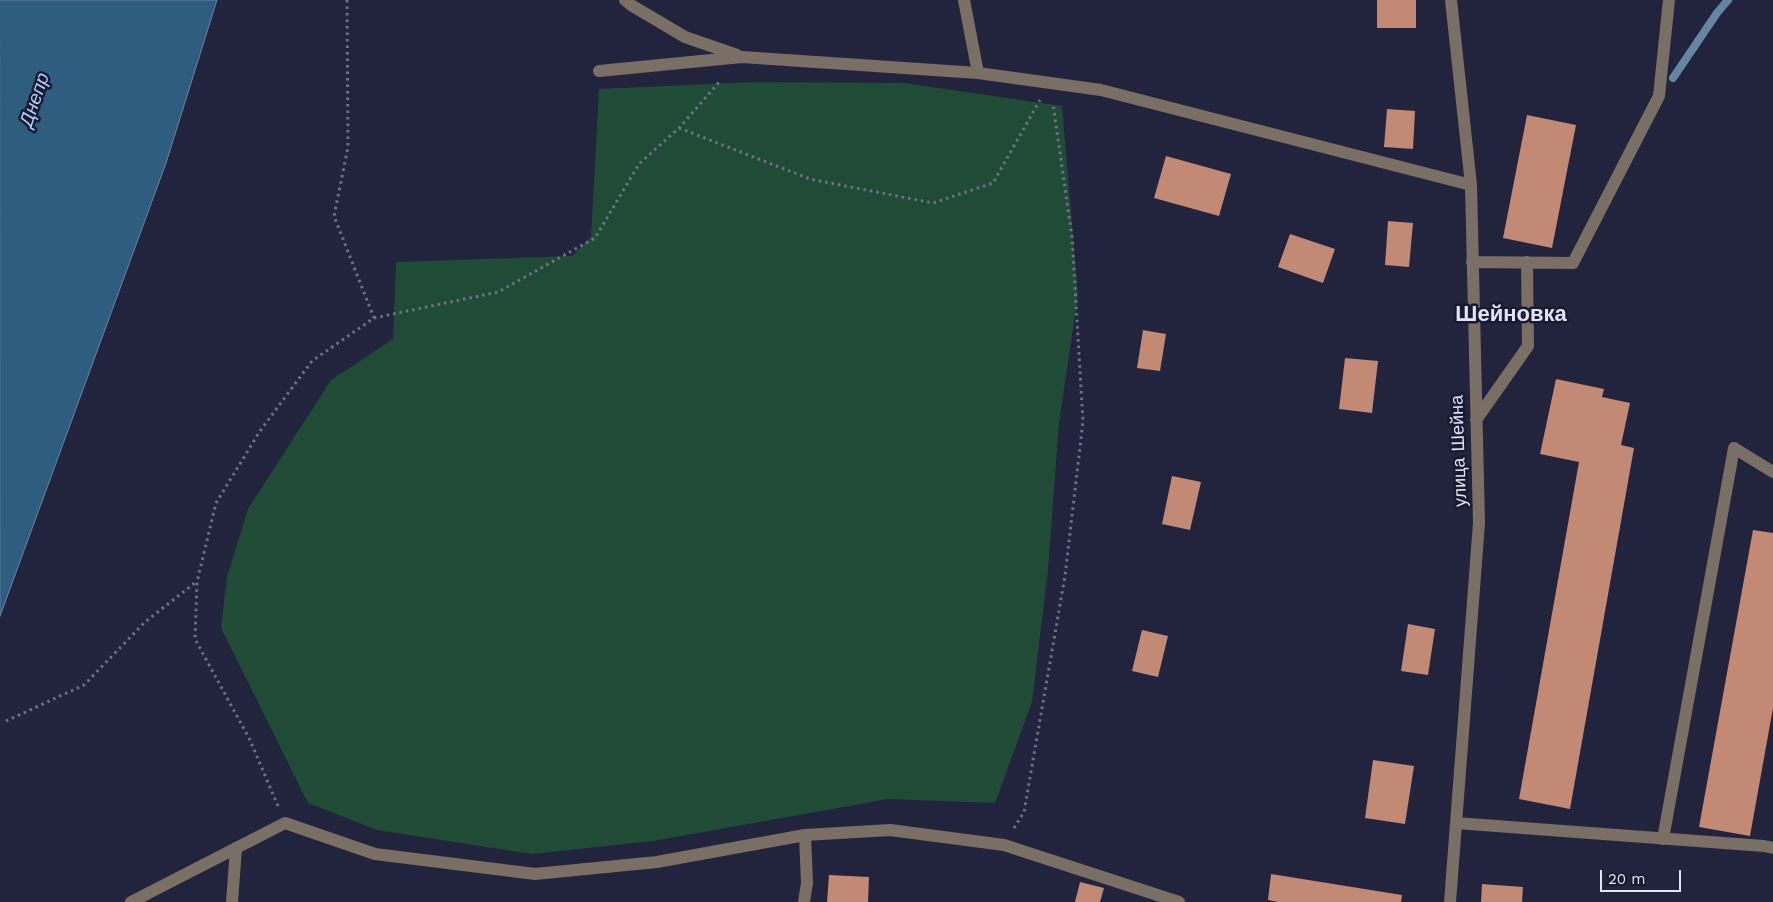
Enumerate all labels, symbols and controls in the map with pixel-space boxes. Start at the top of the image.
water label: Днепр [15,70,55,130]
district label: Шейновка [1455,302,1567,328]
street label: улица Шейна [1446,395,1472,507]
scale bar [1603,860,1684,892]
text: 20 m [1608,870,1646,888]

